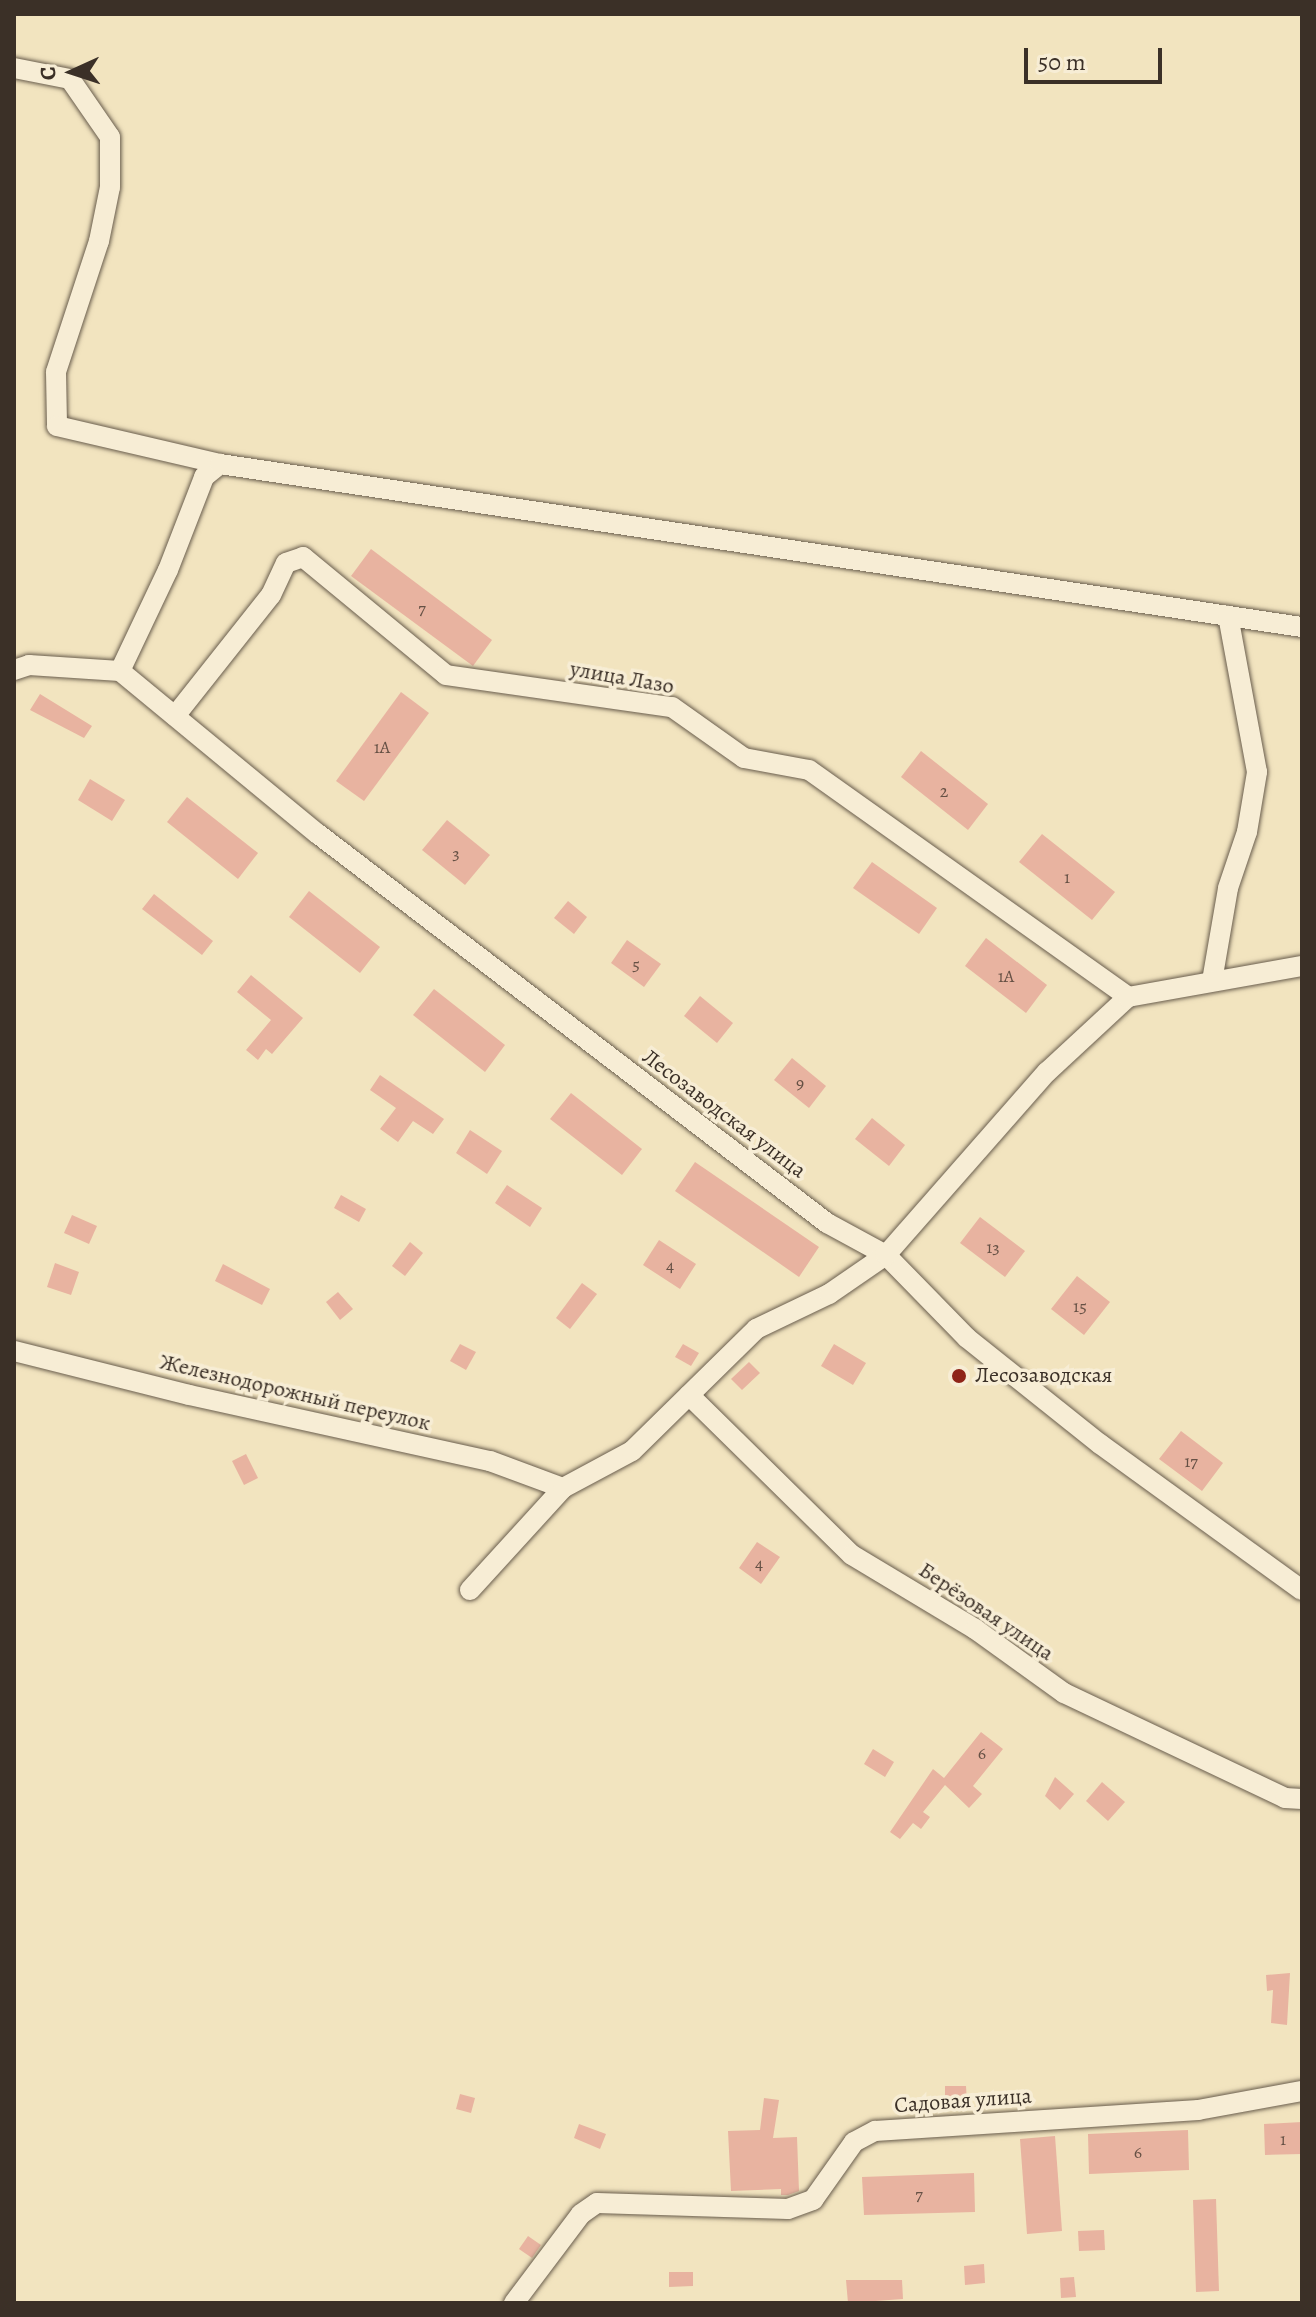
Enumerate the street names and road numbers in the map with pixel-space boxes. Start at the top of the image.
street label: улица Лазо [568,656,676,700]
street label: Лесозаводская улица [637,1044,811,1184]
street label: Железнодорожный переулок [157,1349,433,1437]
street label: Берёзовая улица [914,1557,1058,1667]
street label: Садовая улица [893,2083,1033,2119]

